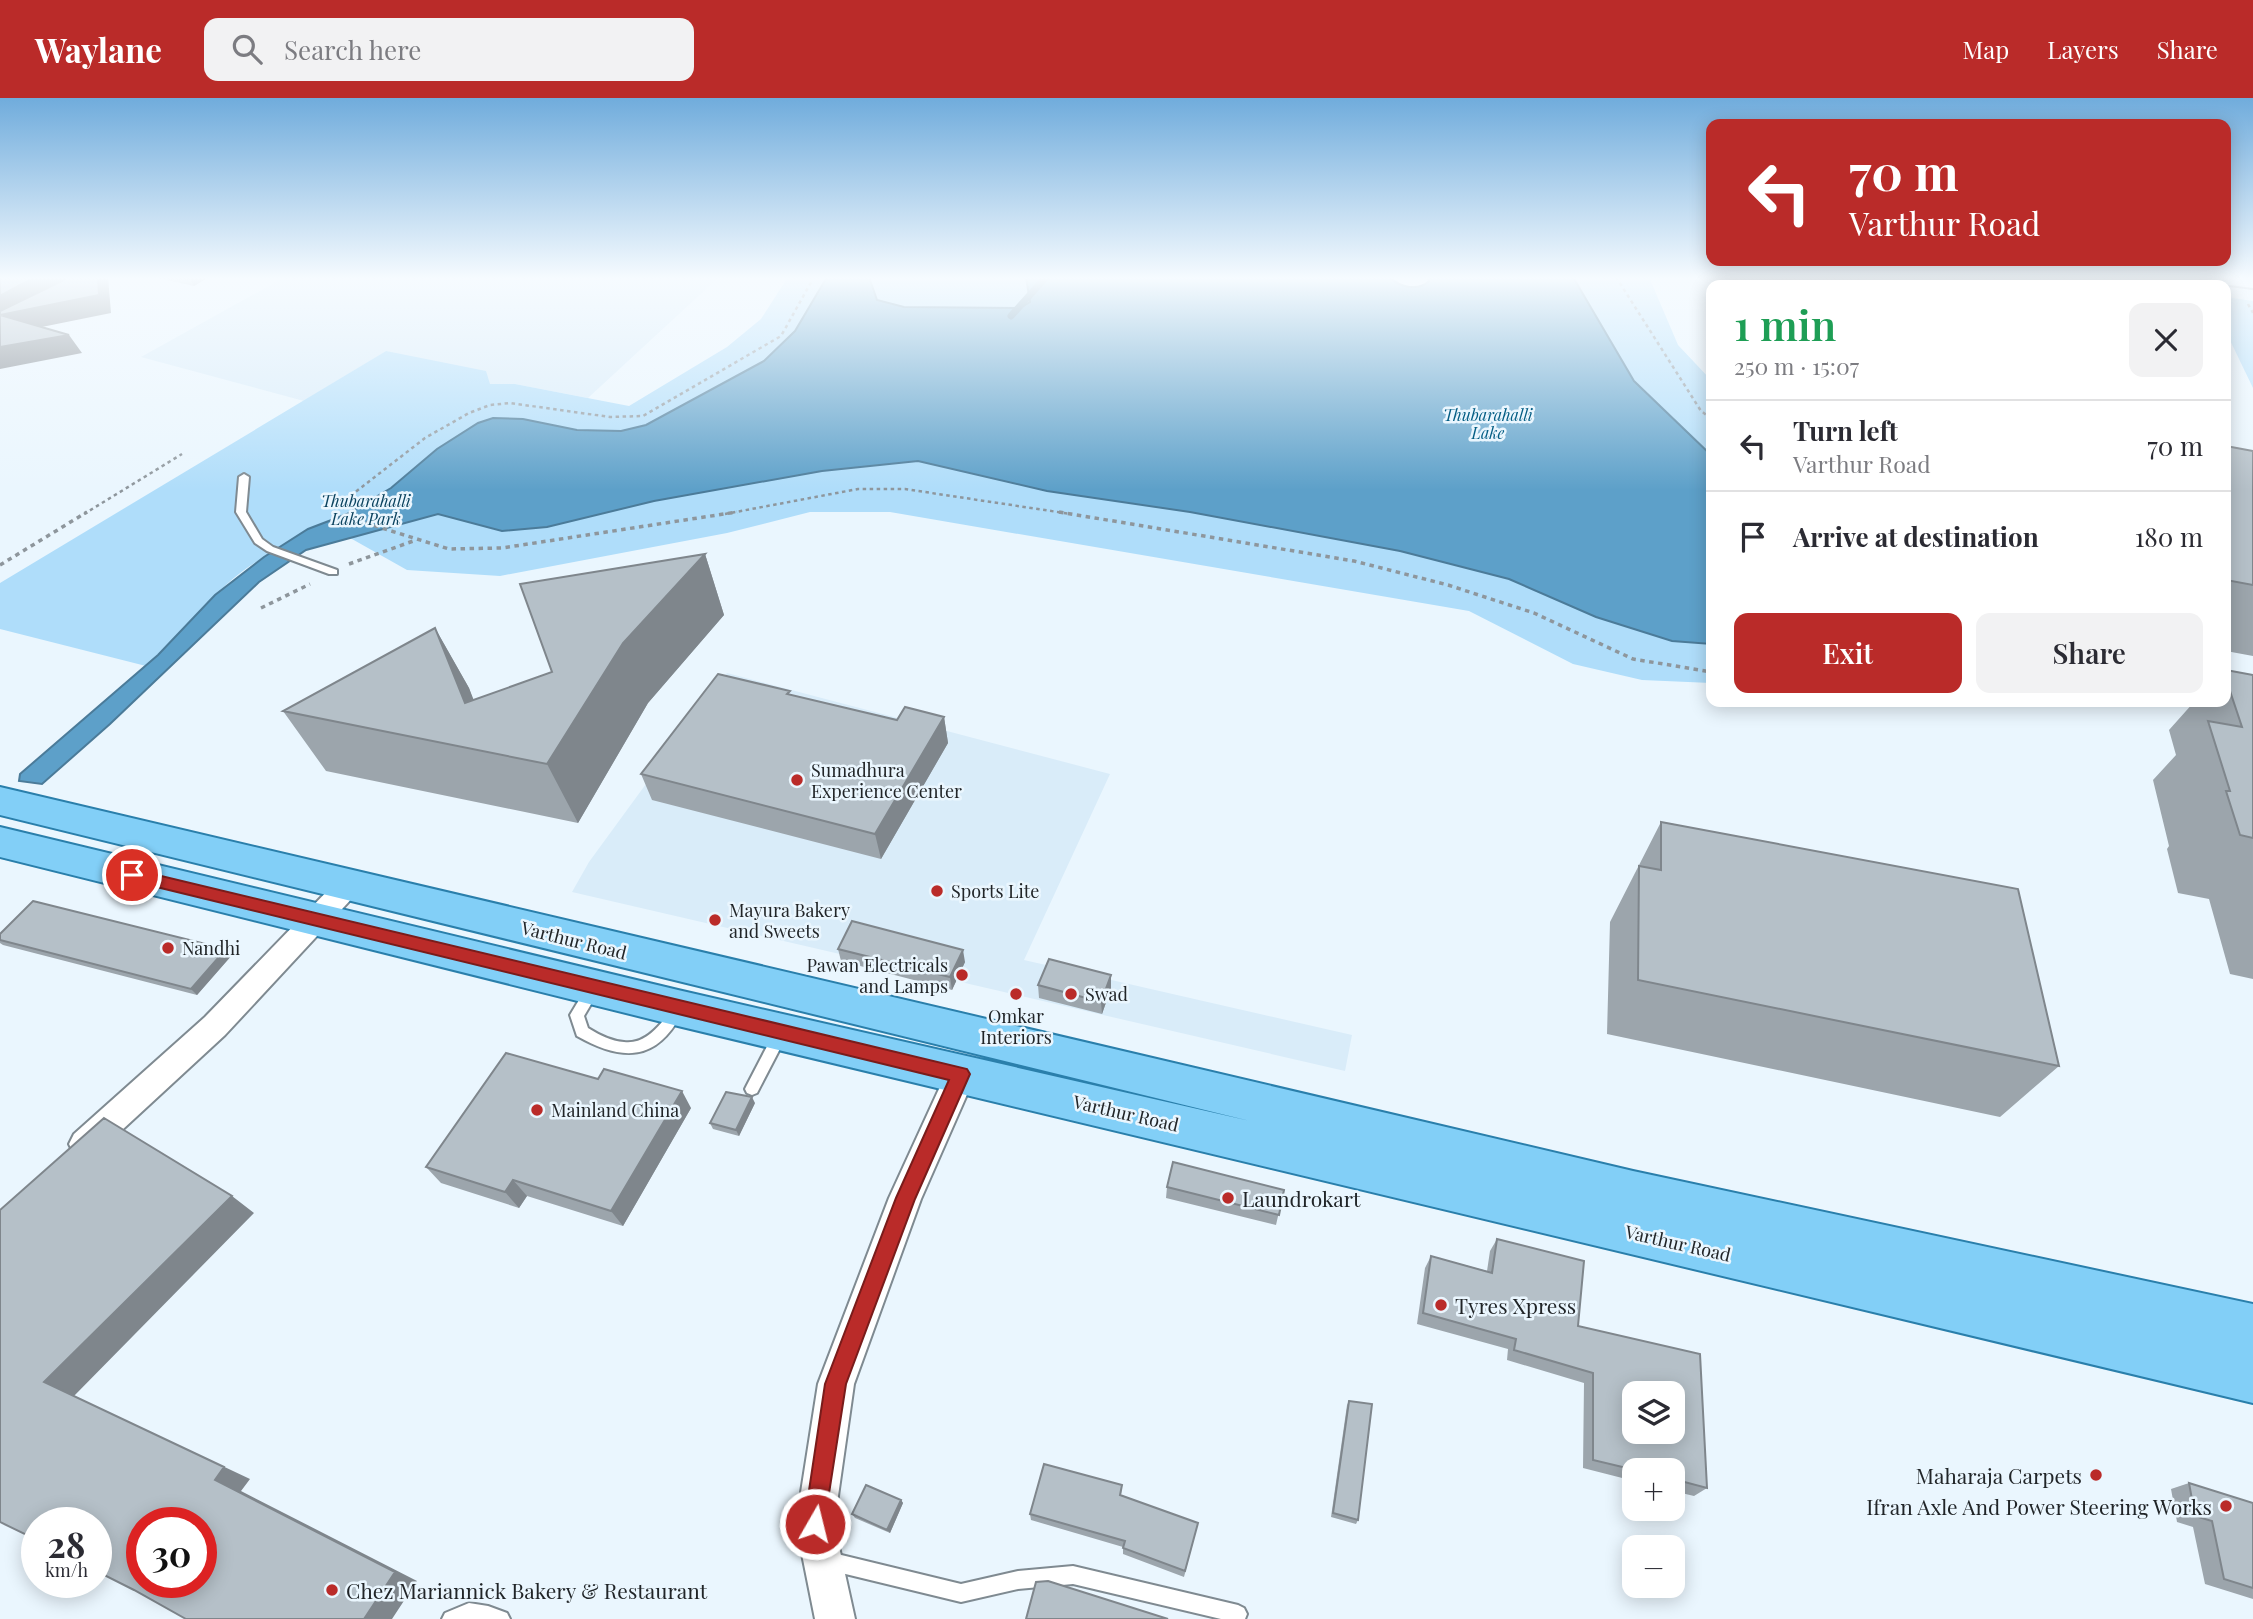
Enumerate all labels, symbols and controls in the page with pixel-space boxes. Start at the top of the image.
search box [204,18,694,81]
text: Waylane [35,27,162,71]
icon: search [228,30,266,68]
text: Search here [284,32,421,67]
text: Map [1963,33,2009,65]
text: Layers [2047,33,2119,65]
text: Share [2157,33,2218,65]
text: 70 m [1849,138,1959,203]
icon: left [1734,147,1825,238]
text: Varthur Road [1849,201,2040,244]
text: 1 min [1734,296,1836,352]
button: close [2129,303,2203,377]
text: 250 m · 15:07 [1734,350,1859,381]
water label: Thubarahalli Lake [1443,404,1534,443]
text: Turn left [1793,413,1898,448]
icon: left [1734,427,1772,465]
text: 70 m [2147,428,2203,463]
text: Varthur Road [1793,448,1931,479]
park label: Thubarahalli Lake Park [321,490,412,529]
icon: arrive [1734,518,1772,556]
text: Arrive at destination [1793,519,2039,554]
text: 180 m [2135,519,2203,554]
button: Exit [1734,613,1962,693]
button: Share [1976,613,2203,693]
place label: Sumadhura Experience Center [811,758,962,803]
marker: Sumadhura Experience Center [789,772,805,788]
pin [102,845,162,905]
icon: arrive [113,856,151,894]
place label: Sports Lite [951,879,1039,903]
marker: Sports Lite [929,883,945,899]
place label: Mayura Bakery and Sweets [729,898,850,943]
marker: Mayura Bakery and Sweets [707,912,723,928]
street label: Varthur Road [518,915,630,965]
place label: Nandhi [182,936,240,960]
marker: Nandhi [160,940,176,956]
place label: Pawan Electricals and Lamps [806,953,948,998]
marker: Pawan Electricals and Lamps [954,967,970,983]
place label: Swad [1085,982,1128,1006]
marker: Omkar Interiors [1008,986,1024,1002]
marker: Swad [1063,986,1079,1002]
place label: Omkar Interiors [980,1004,1052,1049]
street label: Varthur Road [1070,1089,1182,1137]
place label: Mainland China [551,1098,679,1122]
marker: Mainland China [529,1102,545,1118]
place label: Laundrokart [1242,1184,1361,1212]
marker: Laundrokart [1220,1190,1236,1206]
street label: Varthur Road [1622,1219,1734,1267]
place label: Tyres Xpress [1455,1291,1576,1319]
marker: Tyres Xpress [1433,1297,1449,1313]
map controls [1622,1381,1685,1598]
button: layers [1622,1381,1685,1444]
button: + [1622,1458,1685,1521]
place label: Maharaja Carpets [1916,1461,2082,1489]
marker: Maharaja Carpets [2088,1467,2104,1483]
position arrow [778,1487,852,1561]
place label: Ifran Axle And Power Steering Works [1866,1492,2212,1520]
marker: Ifran Axle And Power Steering Works [2218,1498,2234,1514]
speed limit sign: 30 [126,1507,217,1598]
text: 28 [48,1520,85,1567]
button: − [1622,1535,1685,1598]
text: km/h [45,1558,88,1582]
place label: Chez Mariannick Bakery & Restaurant [346,1576,708,1604]
marker: Chez Mariannick Bakery & Restaurant [324,1582,340,1598]

